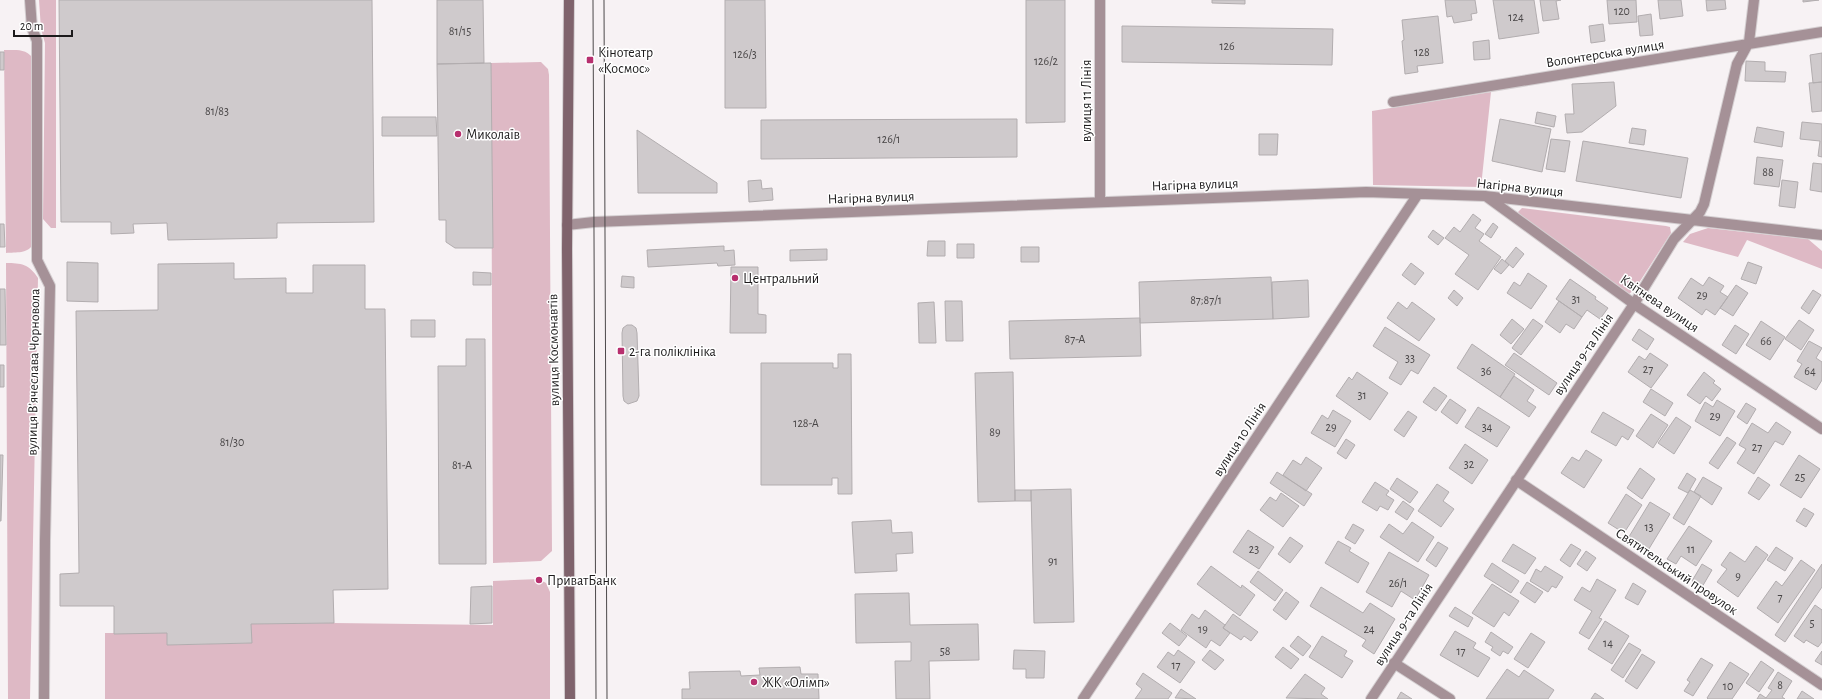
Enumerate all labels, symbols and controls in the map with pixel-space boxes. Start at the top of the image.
house number: 120 [1614,5,1630,17]
house number: 124 [1508,11,1524,23]
scale bar [14,12,72,38]
text: 20 m [20,20,43,32]
house number: 81/15 [449,25,471,37]
street label: Волонтерська вулиця [1545,38,1665,70]
house number: 126 [1219,40,1235,52]
place label: Кінотеатр «Космос» [598,46,653,76]
house number: 128 [1414,46,1430,58]
house number: 126/3 [733,48,757,60]
marker: Кінотеатр «Космос» [585,55,595,65]
house number: 126/2 [1034,55,1059,67]
street label: вулиця 11 Лінія [1080,60,1094,142]
house number: 81/83 [205,105,229,117]
place label: Миколаїв [466,128,520,142]
marker: Миколаїв [453,129,463,139]
house number: 126/1 [878,133,900,145]
house number: 88 [1762,166,1774,178]
street label: Нагірна вулиця [1151,176,1239,194]
street label: Нагірна вулиця [1476,176,1564,200]
street label: Нагірна вулиця [827,189,915,207]
place label: Центральний [743,272,819,286]
street label: Квітнева вулиця [1618,272,1701,335]
marker: Центральний [730,273,740,283]
street label: вулиця Вʼячеслава Чорновола [26,288,42,456]
house number: 29 [1696,289,1708,301]
house number: 31 [1571,293,1581,305]
street label: вулиця Космонавтів [546,294,562,406]
house number: 87;87/1 [1190,294,1222,306]
street label: вулиця 9-та Лінія [1551,311,1616,398]
house number: 87-А [1065,333,1085,345]
house number: 66 [1760,335,1772,347]
place label: 2-га поліклініка [629,345,717,359]
marker: 2-га поліклініка [616,346,626,356]
house number: 33 [1405,352,1415,364]
house number: 27 [1643,363,1653,375]
house number: 36 [1481,365,1492,377]
house number: 64 [1804,365,1816,377]
house number: 31 [1357,389,1367,401]
street label: вулиця 10 Лінія [1211,400,1269,479]
house number: 29 [1709,410,1721,422]
house number: 128-А [793,417,819,429]
house number: 29 [1325,421,1337,433]
house number: 34 [1482,421,1493,433]
house number: 89 [989,426,1001,438]
house number: 81/30 [220,436,244,448]
house number: 27 [1752,441,1762,453]
house number: 32 [1464,458,1475,470]
house number: 81-А [452,459,472,471]
house number: 25 [1795,471,1805,483]
house number: 13 [1644,521,1654,533]
street label: Святительський провулок [1613,526,1740,618]
house number: 23 [1249,543,1259,555]
house number: 11 [1687,543,1695,555]
house number: 91 [1048,555,1058,567]
house number: 9 [1735,570,1741,582]
place label: ПриватБанк [547,574,617,588]
marker: ПриватБанк [534,575,544,585]
house number: 26/1 [1389,577,1407,589]
street label: вулиця 9-та Лінія [1372,581,1436,668]
house number: 7 [1777,591,1783,603]
house number: 5 [1809,617,1815,629]
house number: 19 [1198,623,1208,635]
house number: 24 [1363,623,1375,635]
house number: 14 [1603,637,1613,649]
house number: 58 [940,645,951,657]
house number: 17 [1456,645,1466,657]
house number: 17 [1171,659,1181,671]
place label: ЖК «Олімп» [762,676,830,690]
marker: ЖК «Олімп» [749,677,759,687]
house number: 8 [1777,679,1783,691]
house number: 10 [1723,680,1733,692]

